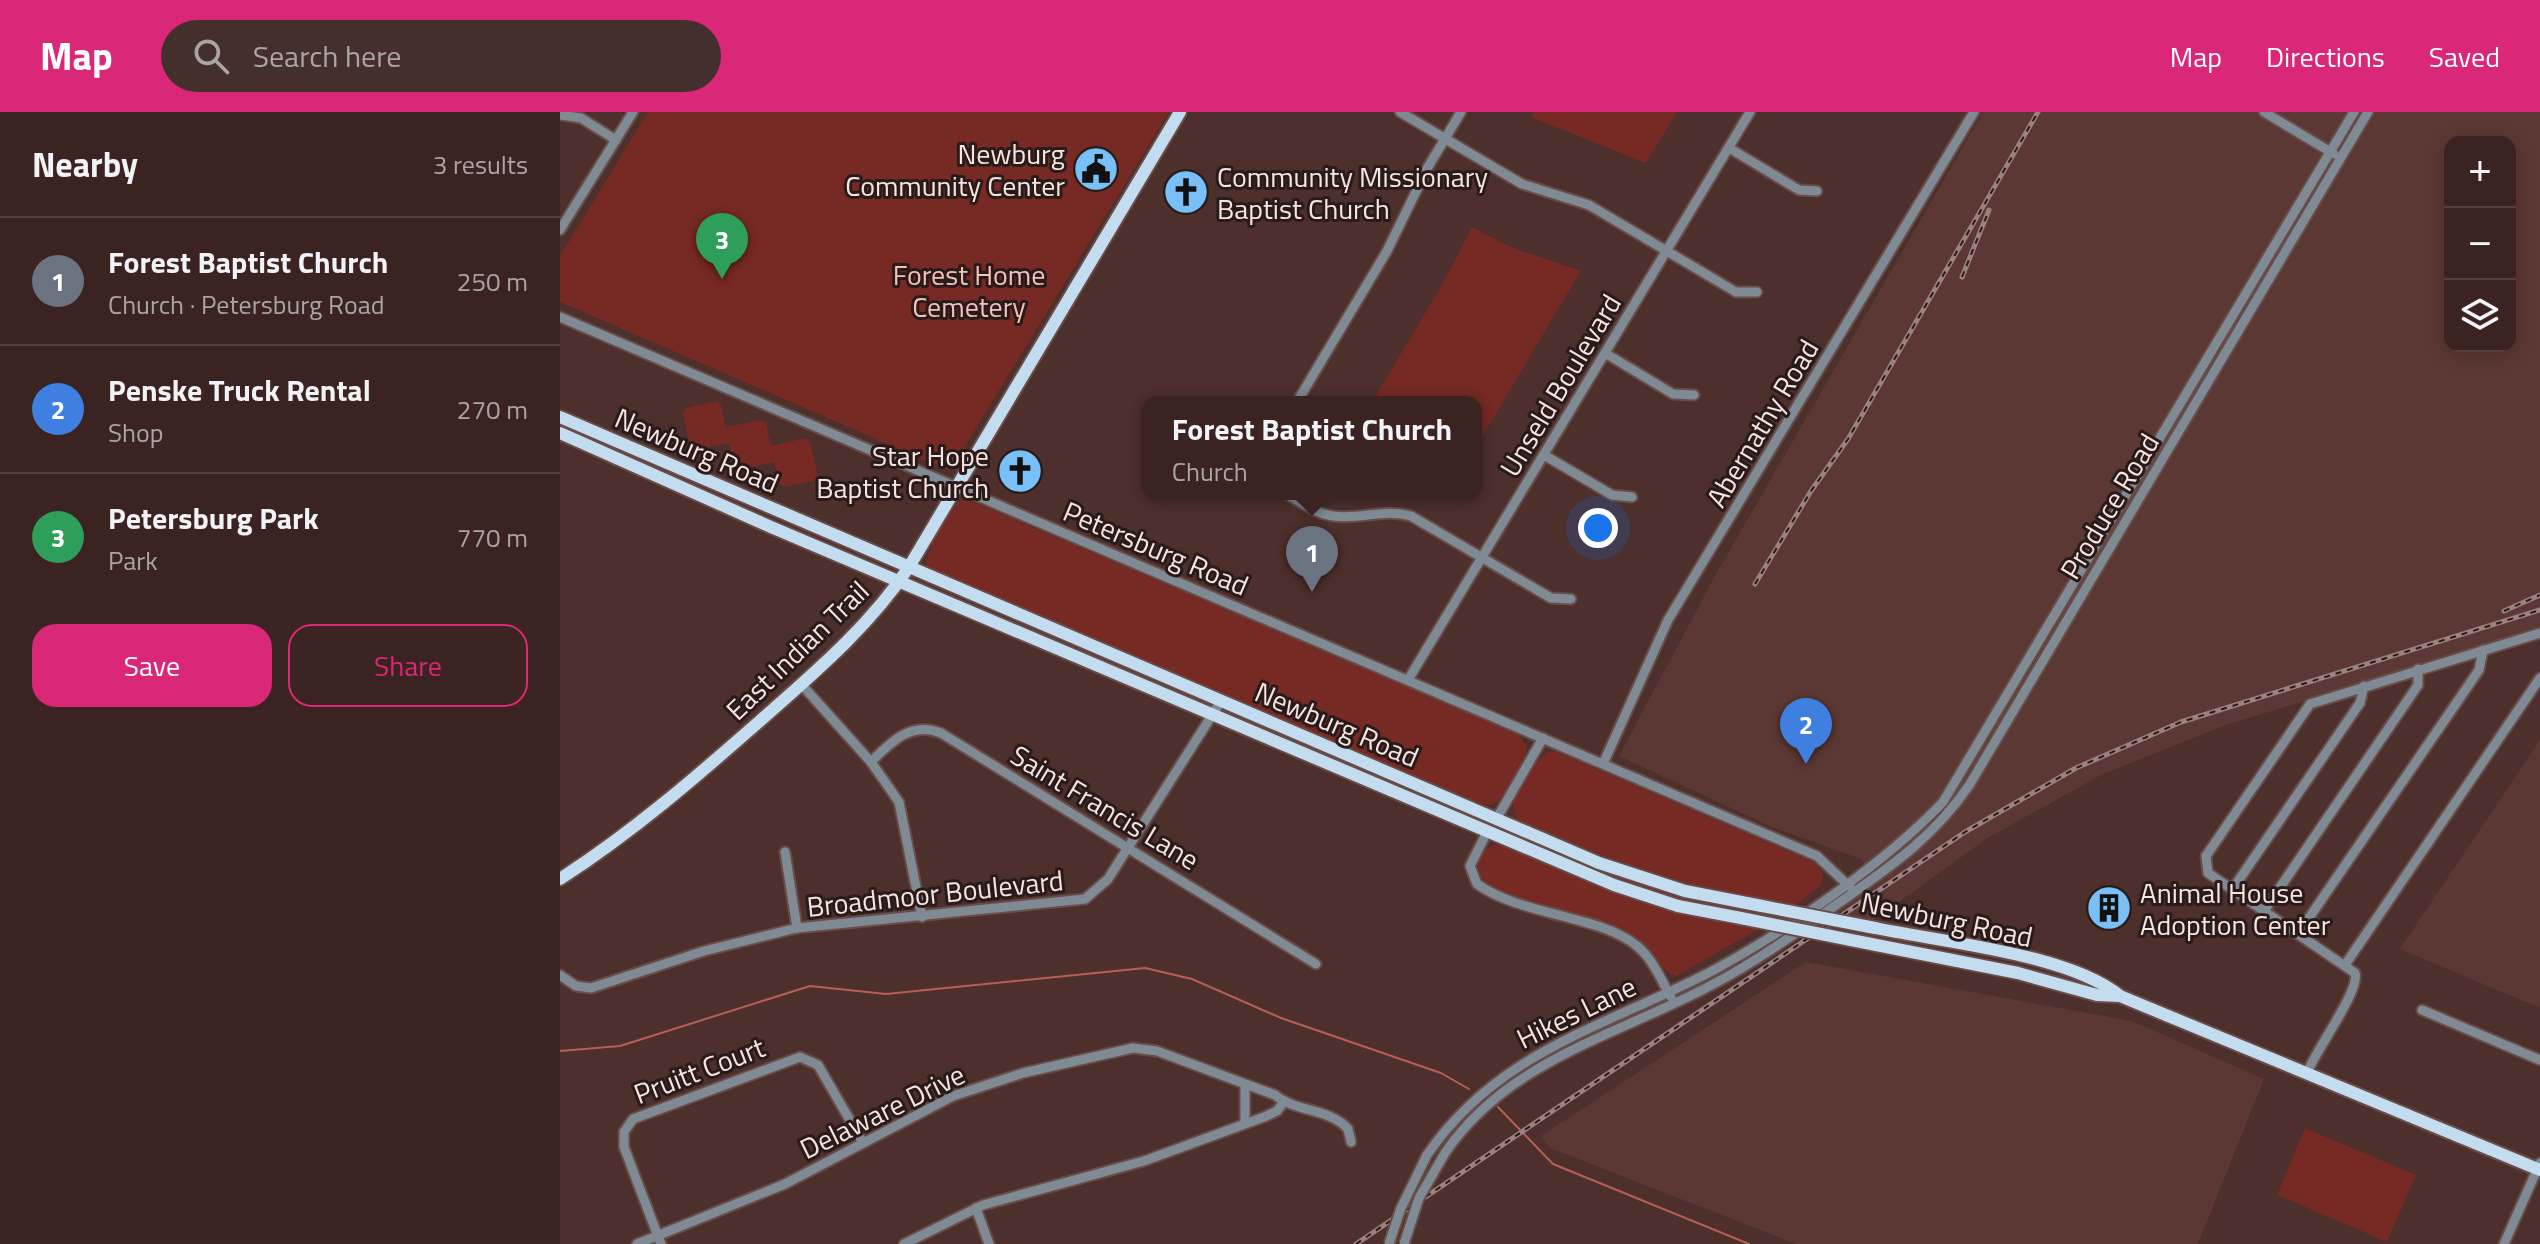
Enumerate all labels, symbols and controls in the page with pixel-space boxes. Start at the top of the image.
search box [161,20,721,92]
text: Map [40,27,113,85]
text: Search here [253,33,402,79]
icon: search [189,34,233,78]
text: Map [2170,35,2222,78]
text: Directions [2266,35,2385,78]
text: Saved [2429,35,2500,78]
place label: Newburg Community Center [845,132,1065,207]
map controls [2444,136,2516,352]
button: + [2444,136,2516,208]
text: Nearby [32,138,138,190]
text: 3 results [433,145,528,184]
public building icon: Newburg Community Center [1072,145,1120,193]
place label: Community Missionary Baptist Church [1217,155,1488,230]
church icon: Community Missionary Baptist Church [1162,168,1210,216]
button: − [2444,208,2516,280]
pin: 3 [696,213,748,279]
text: Forest Baptist Church [108,239,388,285]
park label: Forest Home Cemetery [893,253,1045,328]
text: 1 [51,262,65,301]
text: 250 m [457,262,528,301]
button: layers [2444,280,2516,352]
text: Church · Petersburg Road [108,285,384,324]
street label: Unseld Boulevard [1488,285,1632,485]
street label: Abernathy Road [1695,331,1829,515]
text: Penske Truck Rental [108,367,371,413]
text: 2 [51,390,65,429]
text: 270 m [457,390,528,429]
street label: Newburg Road [608,396,786,504]
popup [1142,396,1482,500]
text: Forest Baptist Church [1172,406,1452,452]
text: Shop [108,413,163,452]
street label: Produce Road [2048,425,2170,587]
place label: Star Hope Baptist Church [816,434,989,509]
church icon: Star Hope Baptist Church [996,447,1044,495]
text: Church [1172,452,1248,491]
street label: Petersburg Road [1057,490,1255,606]
text: Petersburg Park [108,495,319,541]
your location [1578,508,1618,548]
text: 3 [51,518,65,557]
text: 770 m [457,518,528,557]
pin: 1 [1286,526,1338,592]
text: Park [108,541,158,580]
street label: East Indian Trail [715,570,879,730]
button: Save [32,624,272,707]
button: Share [288,624,528,707]
street label: Newburg Road [1248,670,1426,778]
pin: 2 [1780,698,1832,764]
street label: Saint Francis Lane [1003,734,1207,880]
street label: Broadmoor Boulevard [805,858,1065,928]
place label: Animal House Adoption Center [2140,871,2331,946]
street label: Newburg Road [1857,880,2037,958]
building icon: Animal House Adoption Center [2085,884,2133,932]
street label: Hikes Lane [1509,965,1643,1059]
street label: Pruitt Court [627,1025,771,1115]
street label: Delaware Drive [792,1052,972,1170]

